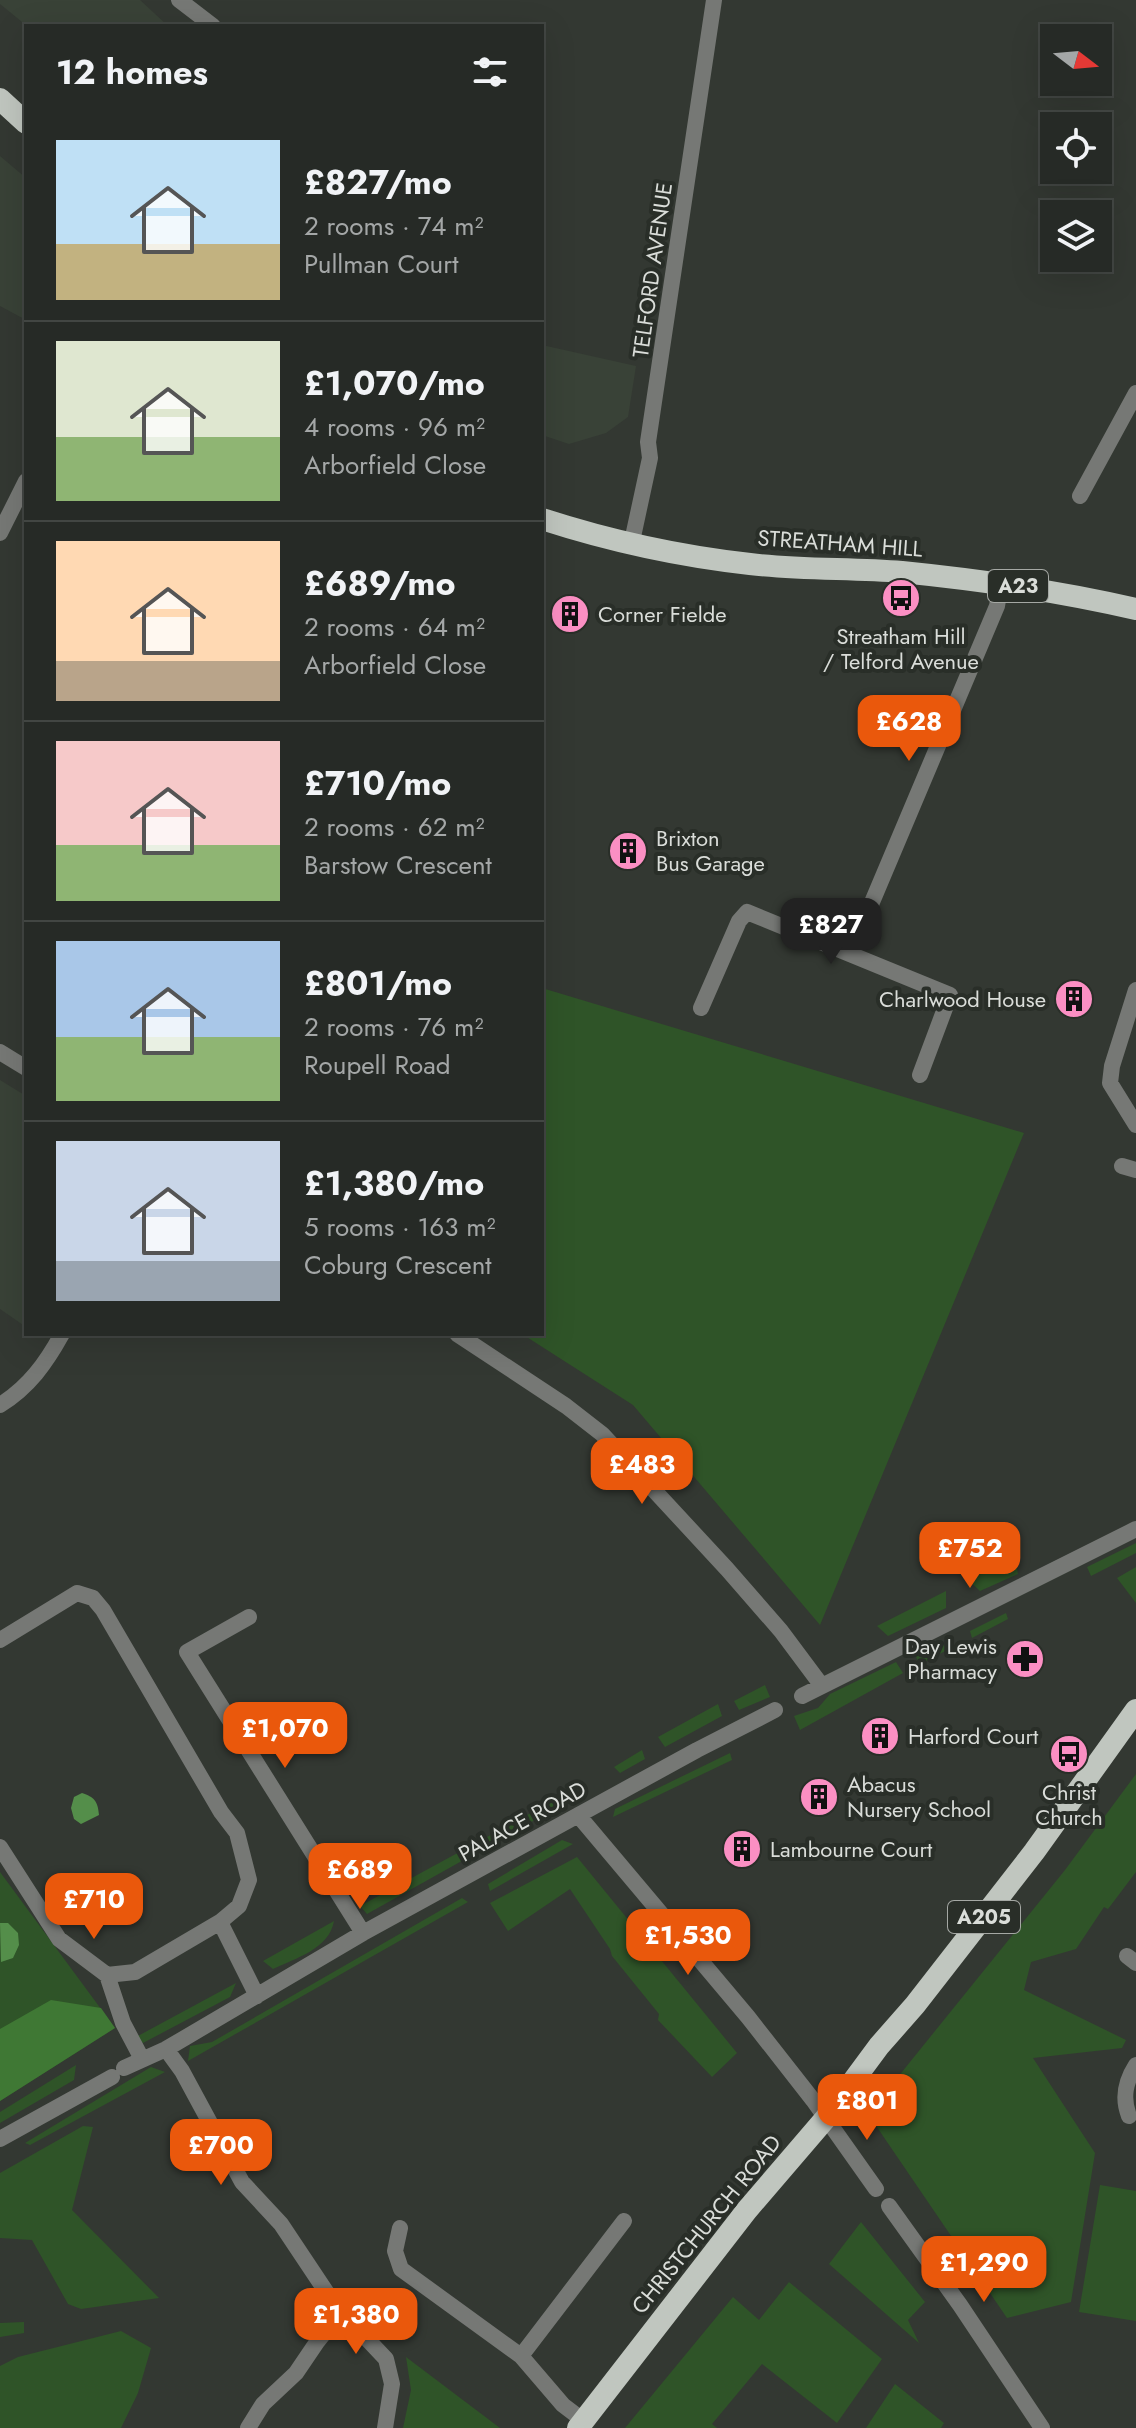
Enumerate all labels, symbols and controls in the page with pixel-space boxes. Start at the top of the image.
north arrow [1040,24,1112,96]
map controls [1040,24,1112,272]
text: 12 homes [56,48,208,97]
icon: filters [468,50,512,94]
button: locate [1040,112,1112,184]
text: £827/mo [304,158,452,207]
icon: home [120,172,216,268]
street label: TELFORD AVENUE [624,180,680,360]
button: layers [1040,200,1112,272]
text: 2 rooms · 74 m² [304,207,484,245]
text: Pullman Court [304,245,458,283]
text: £1,070/mo [304,359,485,408]
icon: home [120,373,216,469]
text: 4 rooms · 96 m² [304,408,485,446]
text: Arborfield Close [304,446,486,484]
street label: STREATHAM HILL [756,521,924,565]
text: £689/mo [304,559,455,608]
road number: A23 [988,570,1048,602]
icon: home [120,573,216,669]
bus stop icon: Streatham Hill / Telford Avenue [880,577,922,619]
building icon: Corner Fielde [549,593,591,635]
place label: Corner Fielde [598,598,727,630]
text: 2 rooms · 64 m² [304,608,485,646]
place label: Streatham Hill / Telford Avenue [823,620,979,677]
text: Arborfield Close [304,646,486,684]
pin: £628 [862,695,956,763]
text: £628 [876,702,942,740]
text: £710/mo [304,759,451,808]
icon: home [120,773,216,869]
text: 2 rooms · 62 m² [304,808,485,846]
place label: Brixton Bus Garage [656,822,765,879]
building icon: Brixton Bus Garage [607,830,649,872]
text: Barstow Crescent [304,846,492,884]
pin: £827 [784,898,878,966]
text: £827 [799,905,863,943]
text: £801/mo [304,959,452,1008]
icon: home [120,973,216,1069]
building icon: Charlwood House [1053,978,1095,1020]
place label: Charlwood House [879,983,1046,1015]
text: 2 rooms · 76 m² [304,1008,483,1046]
text: Roupell Road [304,1046,450,1084]
text: £1,380/mo [304,1159,484,1208]
icon: home [120,1173,216,1269]
text: 5 rooms · 163 m² [304,1208,496,1246]
text: Coburg Crescent [304,1246,492,1284]
pin: £483 [595,1438,689,1506]
text: £483 [609,1445,675,1483]
pin: £752 [923,1522,1017,1590]
text: £752 [937,1529,1003,1567]
place label: Day Lewis Pharmacy [905,1630,997,1687]
pharmacy icon: Day Lewis Pharmacy [1004,1638,1046,1680]
pin: £1,070 [220,1702,350,1770]
text: £1,070 [241,1709,329,1747]
building icon: Harford Court [859,1715,901,1757]
place label: Harford Court [908,1720,1039,1752]
bus stop icon: Christ Church [1048,1733,1090,1775]
place label: Abacus Nursery School [847,1768,991,1825]
street label: PALACE ROAD [452,1773,592,1869]
building icon: Abacus Nursery School [798,1776,840,1818]
place label: Christ Church [1035,1776,1103,1833]
building icon: Lambourne Court [721,1828,763,1870]
place label: Lambourne Court [770,1833,933,1865]
pin: £689 [313,1843,407,1911]
text: £689 [327,1850,393,1888]
pin: £710 [47,1873,141,1941]
text: £710 [63,1880,125,1918]
road number: A205 [948,1901,1020,1933]
pin: £1,530 [623,1909,753,1977]
text: £1,530 [644,1916,732,1954]
pin: £801 [820,2074,914,2142]
text: £801 [836,2081,898,2119]
pin: £700 [174,2119,268,2187]
text: £700 [188,2126,254,2164]
street label: CHRISTCHURCH ROAD [624,2127,788,2321]
pin: £1,290 [919,2236,1049,2304]
text: £1,290 [939,2243,1029,2281]
pin: £1,380 [291,2288,421,2356]
text: £1,380 [312,2295,400,2333]

